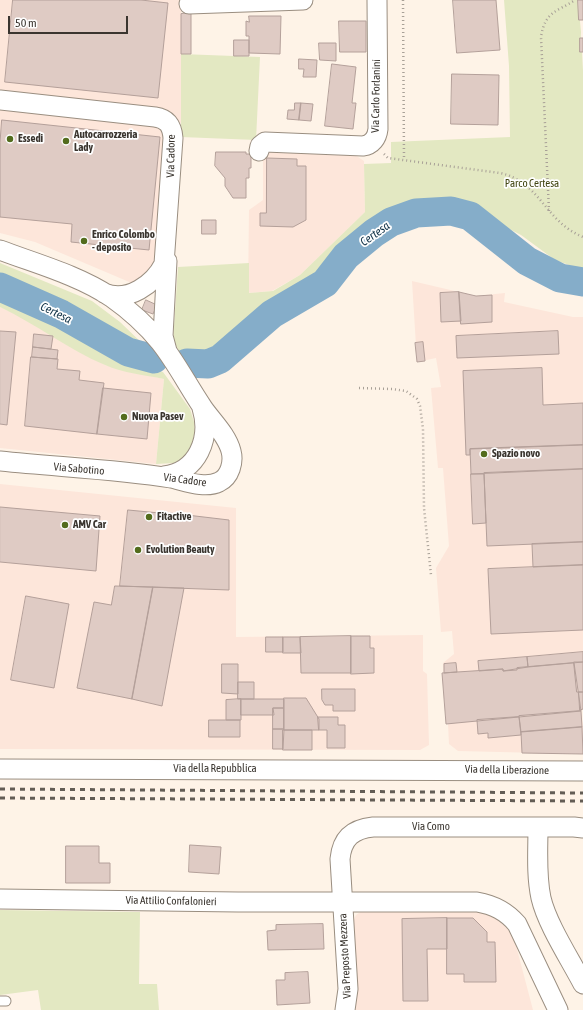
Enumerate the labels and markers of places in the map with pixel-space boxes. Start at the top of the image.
place label: Autocarrozzeria Lady [74,128,137,154]
place label: Essedi [18,132,43,146]
marker: Essedi [5,134,15,144]
marker: Autocarrozzeria Lady [61,136,71,146]
place label: Enrico Colombo - deposito [92,228,155,254]
marker: Enrico Colombo - deposito [79,236,89,246]
place label: Nuova Pasev [132,410,183,424]
marker: Nuova Pasev [119,412,129,422]
place label: Spazio novo [492,447,540,461]
marker: Spazio novo [479,449,489,459]
place label: Fitactive [157,510,191,524]
marker: Fitactive [144,512,154,522]
place label: AMV Car [73,518,106,532]
marker: AMV Car [60,520,70,530]
place label: Evolution Beauty [146,543,215,557]
marker: Evolution Beauty [133,545,143,555]

